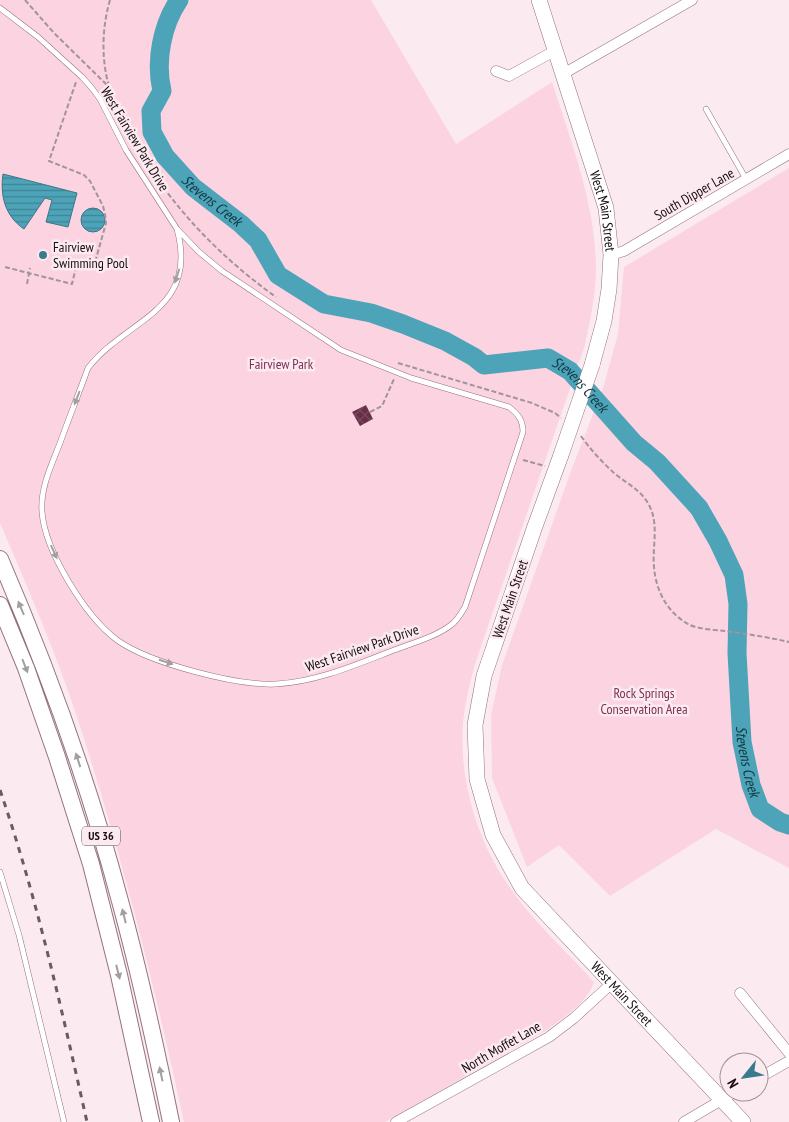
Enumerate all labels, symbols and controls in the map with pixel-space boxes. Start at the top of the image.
street label: West Fairview Park Drive [97,84,173,195]
street label: South Dipper Lane [651,164,737,224]
street label: West Main Street [586,169,620,252]
water label: Stevens Creek [178,171,248,232]
place label: Fairview Swimming Pool [53,238,129,272]
marker: Fairview Swimming Pool [37,249,49,261]
one-way arrow [173,269,181,284]
water label: Stevens Creek [549,352,614,418]
park label: Fairview Park [249,355,314,373]
one-way arrow [73,391,81,406]
one-way arrow [51,545,59,559]
street label: West Main Street [488,557,532,641]
one-way arrow [17,601,25,615]
street label: West Fairview Park Drive [303,620,421,676]
one-way arrow [159,658,174,666]
one-way arrow [21,659,29,674]
park label: Rock Springs Conservation Area [600,684,688,718]
water label: Stevens Creek [732,725,765,802]
one-way arrow [74,753,81,768]
road number: US 36 [82,826,120,846]
one-way arrow [120,909,128,924]
street label: West Main Street [587,958,657,1030]
one-way arrow [114,965,122,980]
street label: North Moffet Lane [458,1017,544,1077]
north arrow [719,1052,769,1102]
one-way arrow [157,1067,165,1082]
text: N [723,1076,742,1091]

